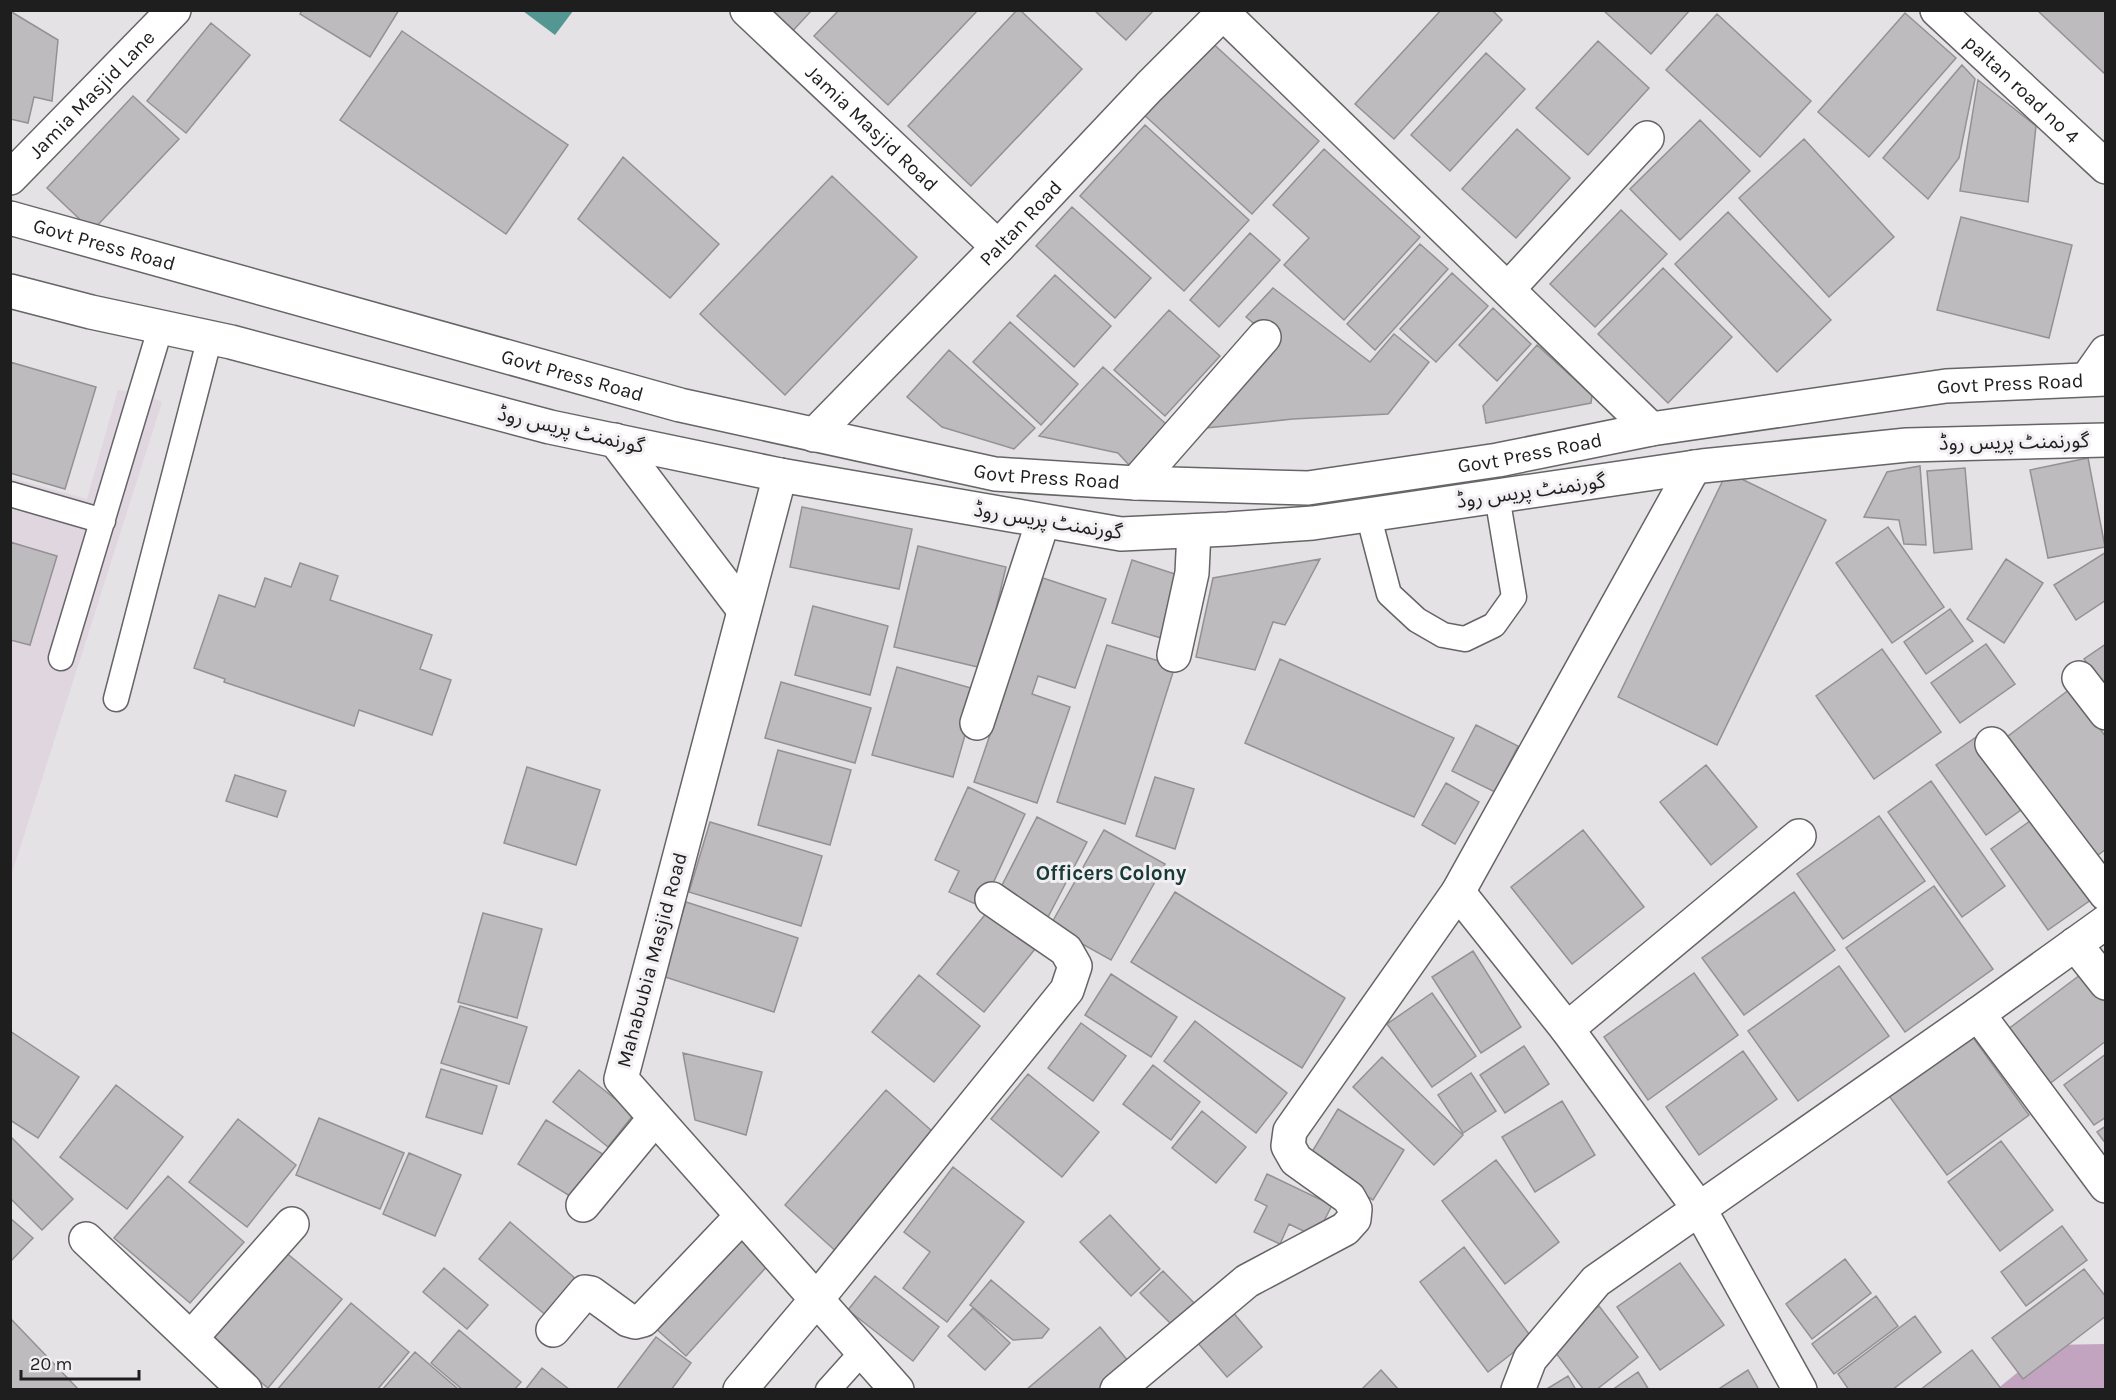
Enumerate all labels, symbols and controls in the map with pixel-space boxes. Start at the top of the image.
street label: Jamia Masjid Lane [24,26,159,163]
street label: paltan road no 4 [1960,30,2084,148]
street label: Jamia Masjid Road [801,60,943,196]
street label: Paltan Road [975,175,1066,271]
street label: Govt Press Road [31,214,178,275]
street label: Govt Press Road [499,344,646,406]
street label: Govt Press Road [1935,368,2084,399]
street label: گورنمنٹ پریس روڈ [495,402,647,459]
street label: Govt Press Road [1456,428,1604,477]
street label: گورنمنٹ پریس روڈ [1939,429,2090,456]
street label: Govt Press Road [972,458,1121,493]
street label: گورنمنٹ پریس روڈ [1455,469,1608,514]
street label: گورنمنٹ پریس روڈ [972,498,1125,545]
street label: Mahabubia Masjid Road [612,850,692,1070]
district label: Officers Colony [1036,861,1187,885]
scale bar [21,1343,140,1381]
text: 20 m [30,1353,72,1375]

